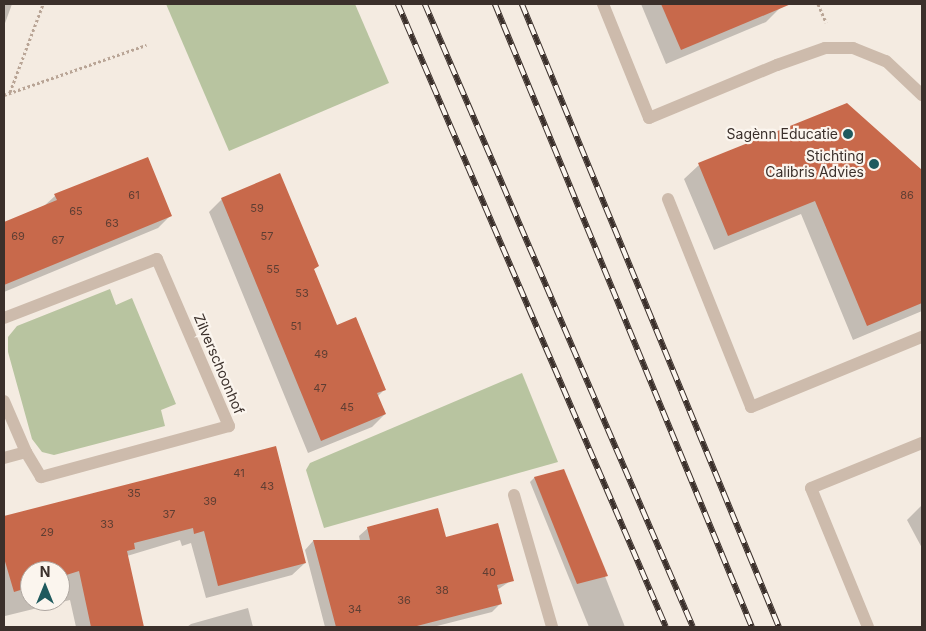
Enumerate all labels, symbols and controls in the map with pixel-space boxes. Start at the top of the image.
place label: Sagènn Educatie [727,126,838,142]
marker: Sagènn Educatie [842,128,854,140]
place label: Stichting Calibris Advies [765,148,864,180]
marker: Stichting Calibris Advies [868,158,880,170]
house number: 61 [128,188,140,202]
house number: 86 [900,188,914,202]
house number: 59 [250,201,264,215]
house number: 65 [69,204,83,218]
house number: 63 [105,216,119,230]
house number: 69 [11,229,25,243]
house number: 57 [261,229,273,243]
house number: 67 [51,233,65,247]
house number: 55 [266,262,280,276]
house number: 53 [295,286,309,300]
street label: Zilverschoonhof [190,311,248,417]
house number: 51 [290,319,302,333]
house number: 49 [314,347,328,361]
house number: 47 [313,381,327,395]
house number: 45 [340,400,354,414]
house number: 41 [233,466,245,480]
house number: 43 [260,479,274,493]
house number: 35 [127,486,141,500]
house number: 39 [203,494,217,508]
house number: 37 [162,507,176,521]
house number: 33 [100,517,114,531]
house number: 29 [40,525,54,539]
north arrow [20,561,70,611]
text: N [40,563,50,580]
house number: 40 [482,565,496,579]
house number: 38 [435,583,449,597]
house number: 36 [397,593,411,607]
house number: 34 [348,602,362,616]

